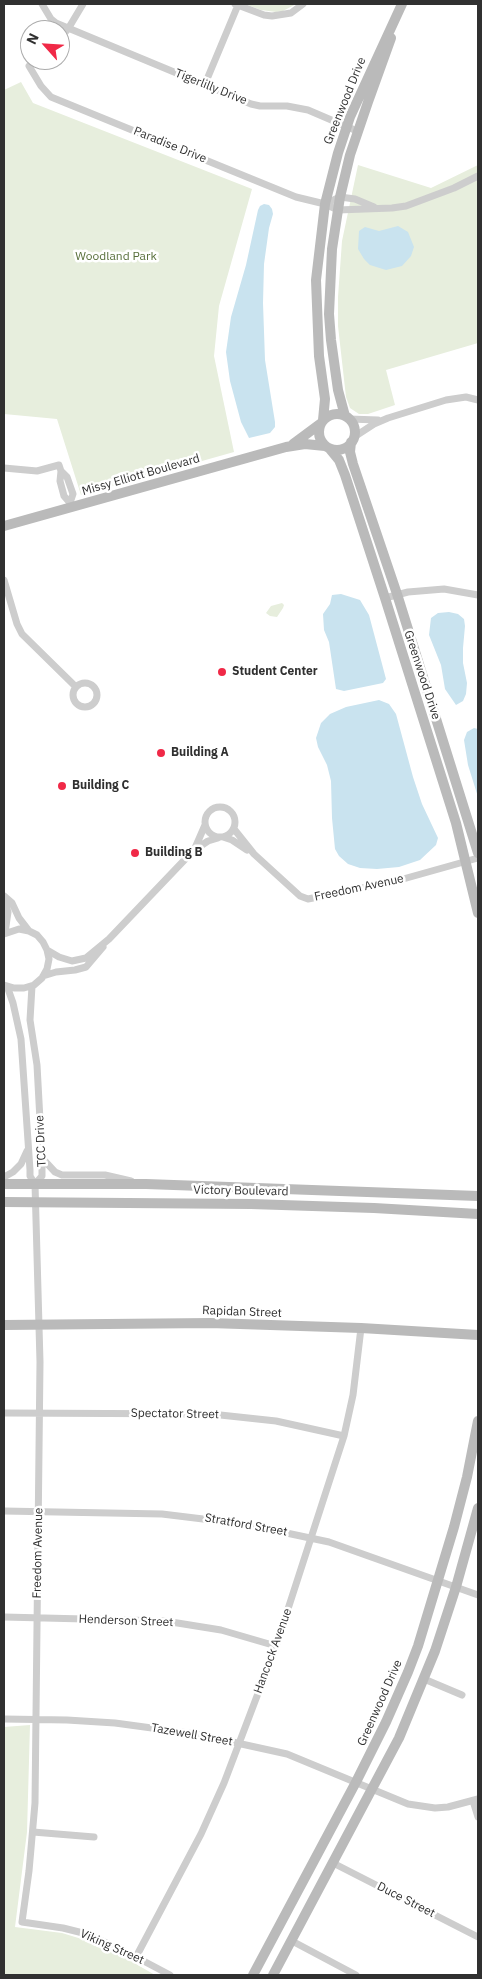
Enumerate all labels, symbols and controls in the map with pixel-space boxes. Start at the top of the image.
north arrow [20,20,70,70]
text: N [22,30,43,47]
street label: Greenwood Drive [321,55,369,147]
street label: Tigerlilly Drive [173,66,249,108]
street label: Paradise Drive [131,124,209,166]
park label: Woodland Park [75,250,157,264]
street label: Missy Elliott Boulevard [80,451,202,499]
street label: Greenwood Drive [401,629,443,721]
place label: Student Center [232,665,318,679]
marker: Student Center [216,666,228,678]
place label: Building A [171,746,229,760]
marker: Building A [155,747,167,759]
place label: Building C [72,779,129,793]
marker: Building C [56,780,68,792]
place label: Building B [145,846,203,860]
marker: Building B [129,847,141,859]
street label: Freedom Avenue [313,871,405,905]
street label: TCC Drive [32,1115,50,1167]
street label: Victory Boulevard [193,1183,289,1199]
street label: Rapidan Street [202,1303,282,1321]
street label: Spectator Street [131,1406,219,1422]
street label: Freedom Avenue [30,1507,46,1599]
street label: Stratford Street [204,1511,288,1539]
street label: Hancock Avenue [251,1606,295,1696]
street label: Henderson Street [78,1612,174,1630]
street label: Greenwood Drive [355,1658,405,1748]
street label: Tazewell Street [150,1721,234,1749]
street label: Duce Street [375,1879,437,1921]
street label: Viking Street [78,1926,146,1968]

